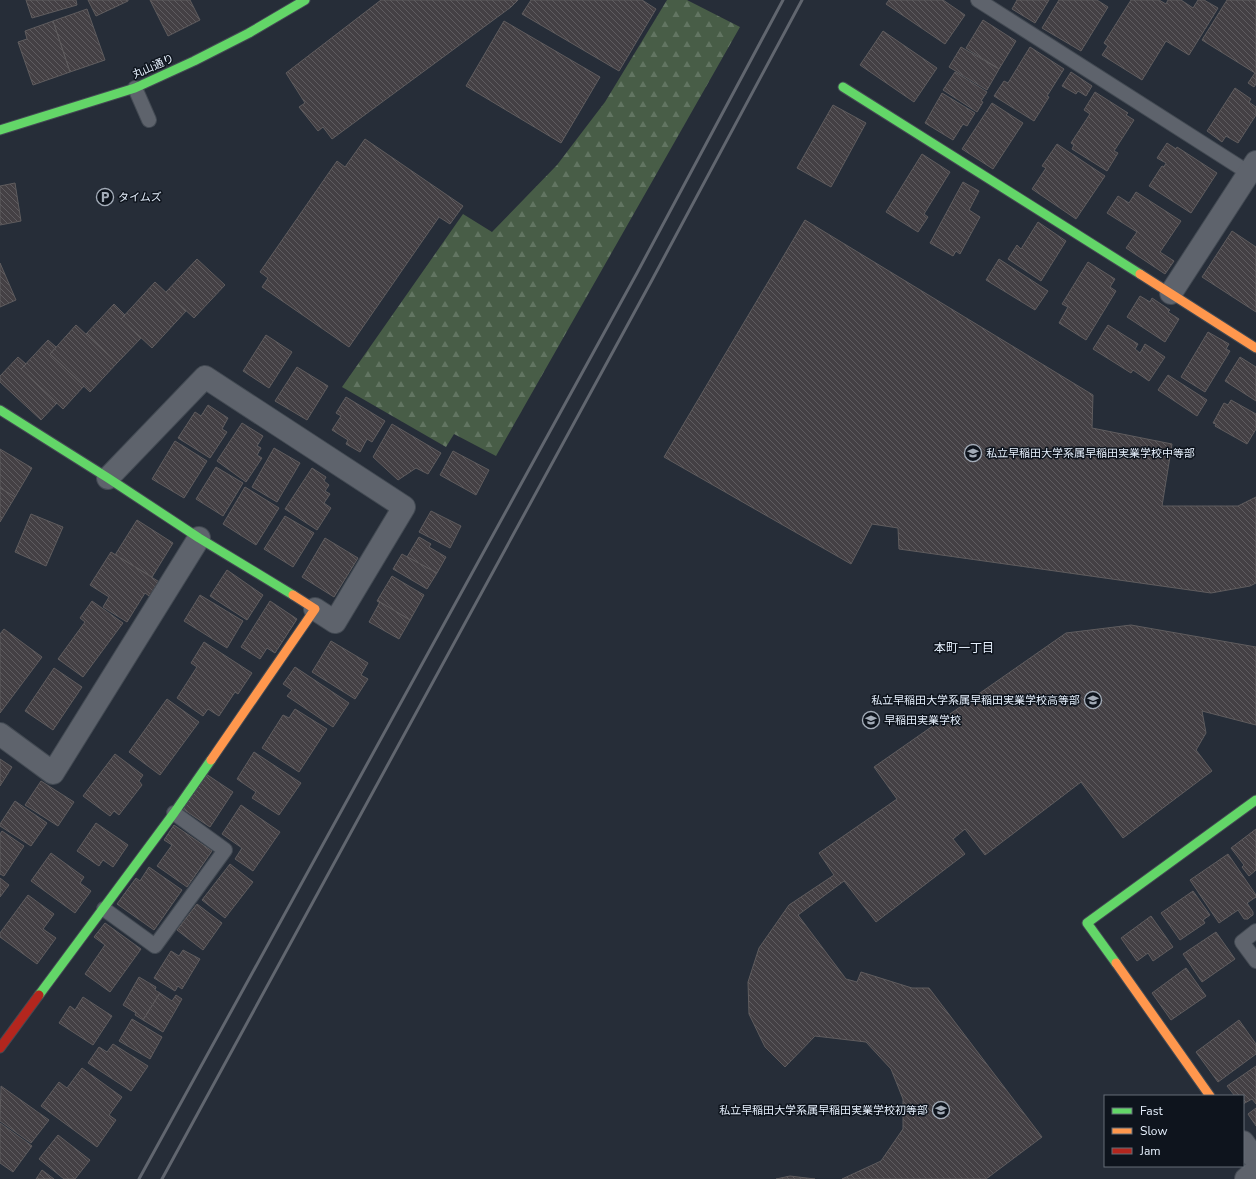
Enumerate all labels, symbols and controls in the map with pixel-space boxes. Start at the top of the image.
street label: 丸山通り [130,51,176,82]
parking icon: タイムズ [95,187,115,207]
place label: タイムズ [118,190,162,205]
school or university icon: 私立早稲田大学系属早稲田実業学校中等部 [963,443,983,463]
place label: 私立早稲田大学系属早稲田実業学校中等部 [986,446,1195,461]
district label: 本町一丁目 [934,640,994,656]
school or university icon: 私立早稲田大学系属早稲田実業学校高等部 [1083,690,1103,710]
place label: 私立早稲田大学系属早稲田実業学校高等部 [871,693,1080,708]
school or university icon: 早稲田実業学校 [861,710,881,730]
place label: 早稲田実業学校 [884,713,961,728]
legend [1104,1095,1244,1167]
school or university icon: 私立早稲田大学系属早稲田実業学校初等部 [931,1100,951,1120]
place label: 私立早稲田大学系属早稲田実業学校初等部 [719,1103,928,1118]
text: Fast [1140,1103,1163,1119]
text: Slow [1140,1123,1168,1139]
text: Jam [1139,1143,1161,1159]

